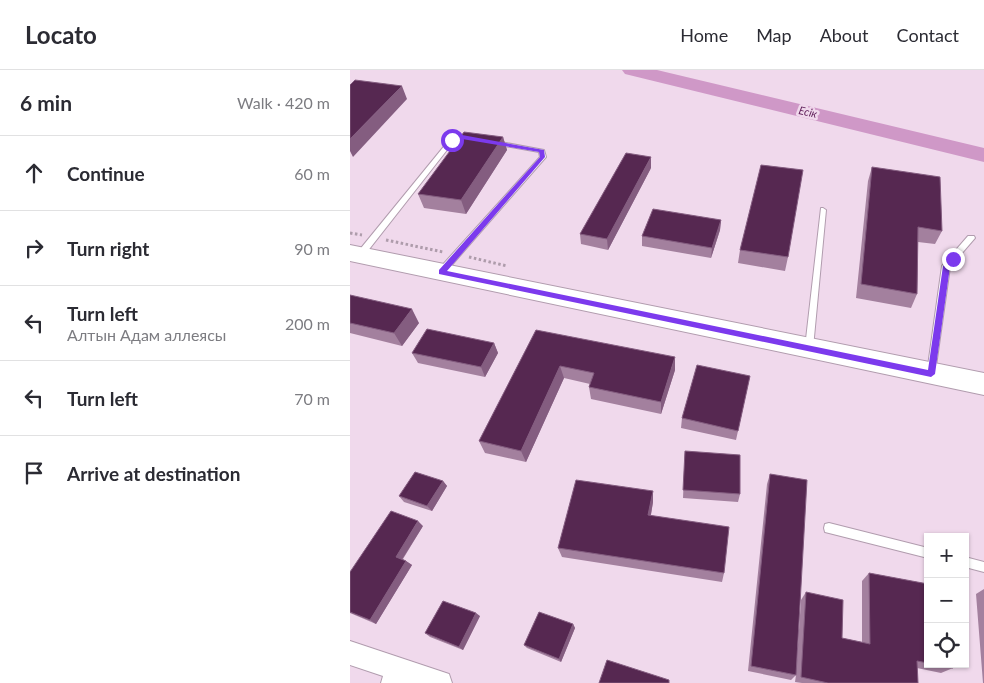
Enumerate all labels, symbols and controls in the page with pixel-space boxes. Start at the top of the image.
text: Locato [25,20,97,49]
text: Home [680,24,728,46]
text: Map [756,24,792,46]
text: About [820,24,869,46]
text: Contact [897,24,959,46]
text: 6 min [20,90,72,115]
text: Walk · 420 m [237,93,330,112]
water label: Есік [798,103,819,120]
route start [441,129,464,152]
icon: ahead [20,159,48,187]
text: Continue [67,162,145,185]
text: 60 m [294,164,330,183]
icon: right [20,234,48,262]
text: Turn right [67,237,149,260]
text: 90 m [294,239,330,258]
route end [942,248,965,271]
text: Turn left [67,302,138,325]
icon: left [20,309,48,337]
text: 200 m [285,314,330,333]
text: Алтын Адам аллеясы [67,325,226,344]
icon: left [20,384,48,412]
text: Turn left [67,387,138,410]
text: 70 m [294,389,330,408]
icon: arrive [20,459,48,487]
text: Arrive at destination [67,462,240,485]
map controls [924,533,969,668]
button: + [924,533,969,578]
button: − [924,578,969,623]
button: locate [924,623,969,668]

